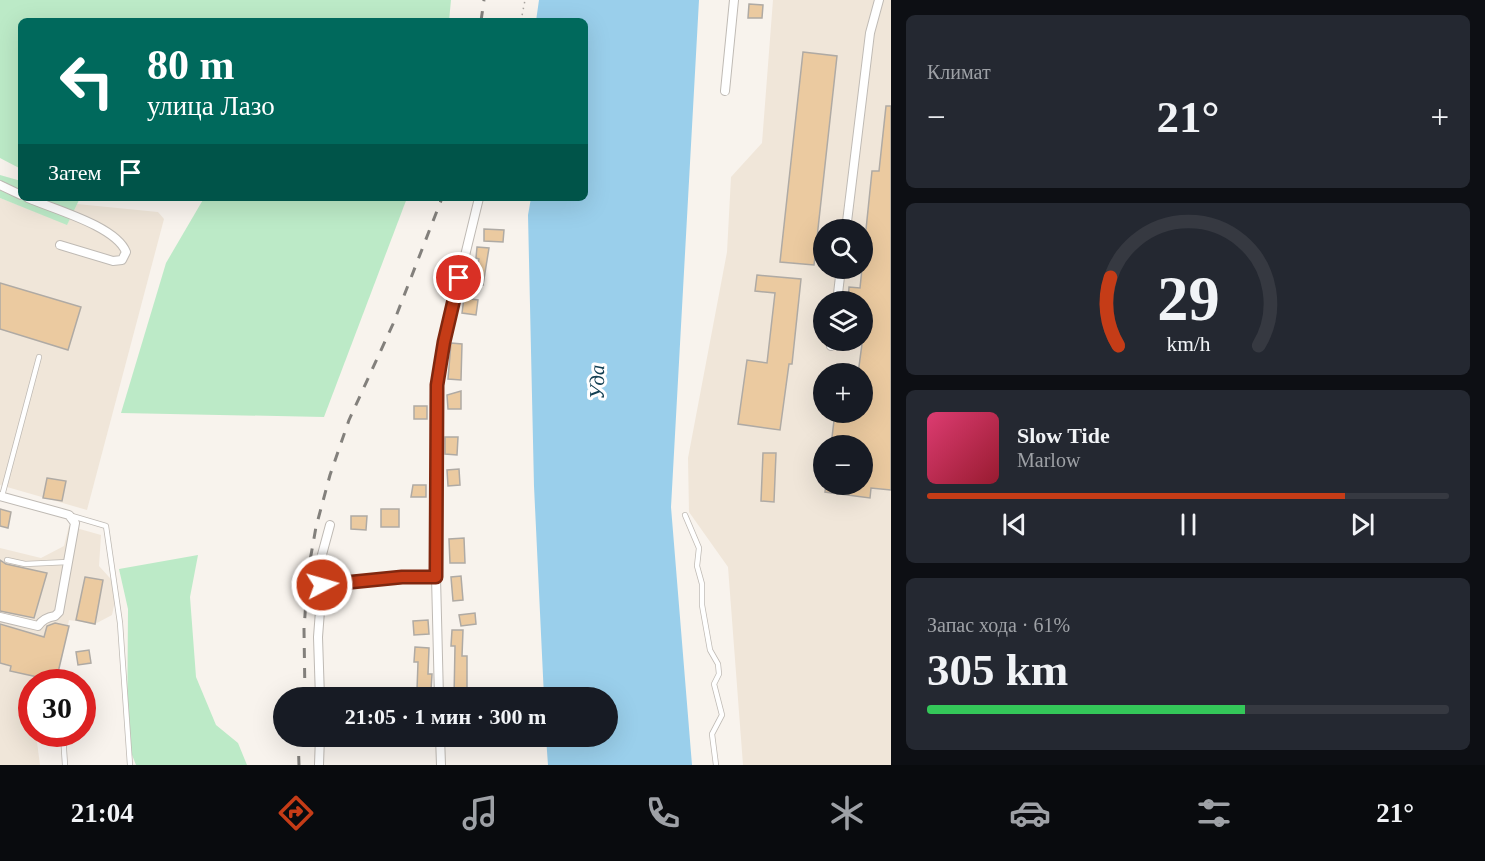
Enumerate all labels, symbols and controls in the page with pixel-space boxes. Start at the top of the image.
icon: left [48,42,126,120]
text: 80 m [147,42,235,88]
text: Климат [927,61,991,83]
text: улица Лазо [147,91,275,121]
text: 21° [1157,92,1220,142]
text: − [927,99,946,135]
text: + [1430,99,1449,135]
icon: arrive [114,156,147,189]
text: Затем [48,160,102,185]
map controls [813,219,873,495]
button: search [813,219,873,279]
pin [433,252,484,303]
icon: arrive [442,261,475,294]
text: 29 [1157,264,1219,333]
button: layers [813,291,873,351]
text: km/h [1166,332,1210,356]
button: + [813,363,873,423]
water label: Уда [585,364,609,400]
text: Slow Tide [1017,423,1110,448]
button: − [813,435,873,495]
text: Marlow [1017,449,1080,471]
icon: previous [998,508,1031,541]
icon: pause [1172,508,1205,541]
icon: next [1346,508,1379,541]
position arrow [290,553,354,617]
text: Запас хода · 61% [927,614,1070,636]
text: 305 km [927,645,1068,695]
speed limit sign: 30 [18,669,96,747]
text: 21:05 · 1 мин · 300 m [345,704,546,729]
icon: directions [275,792,317,834]
icon: music [459,792,501,834]
icon: phone [642,792,684,834]
icon: climate [826,792,868,834]
icon: car [1009,792,1051,834]
icon: filters [1193,792,1235,834]
text: 21:04 [71,798,134,828]
text: 21° [1376,798,1414,828]

